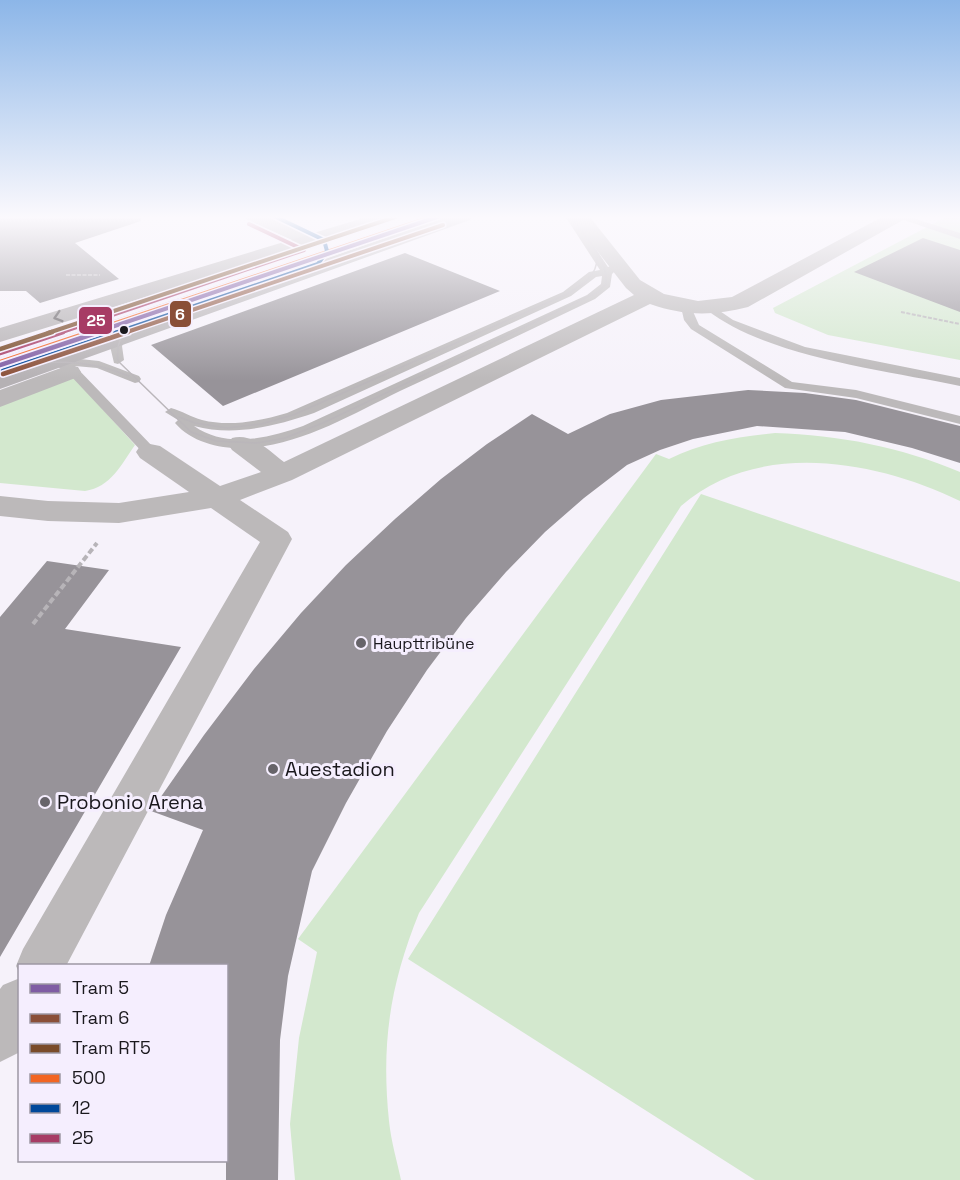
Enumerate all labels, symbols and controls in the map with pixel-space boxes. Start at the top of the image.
line badge: 6 [169,300,192,328]
text: 6 [175,304,185,325]
line badge: 25 [78,306,113,335]
one-way arrow [53,309,64,322]
text: 25 [86,310,106,331]
unlabelled marker [118,324,130,336]
place label: Haupttribüne [373,633,474,654]
marker: Haupttribüne [354,636,368,650]
place label: Auestadion [285,756,395,782]
marker: Auestadion [266,762,280,776]
place label: Probonio Arena [57,789,204,815]
marker: Probonio Arena [38,795,52,809]
legend [18,964,228,1162]
text: Tram 5 [72,976,129,999]
text: Tram 6 [72,1006,129,1029]
text: Tram RT5 [72,1036,151,1059]
text: 500 [72,1066,106,1089]
text: 12 [72,1096,90,1119]
text: 25 [72,1126,94,1149]

